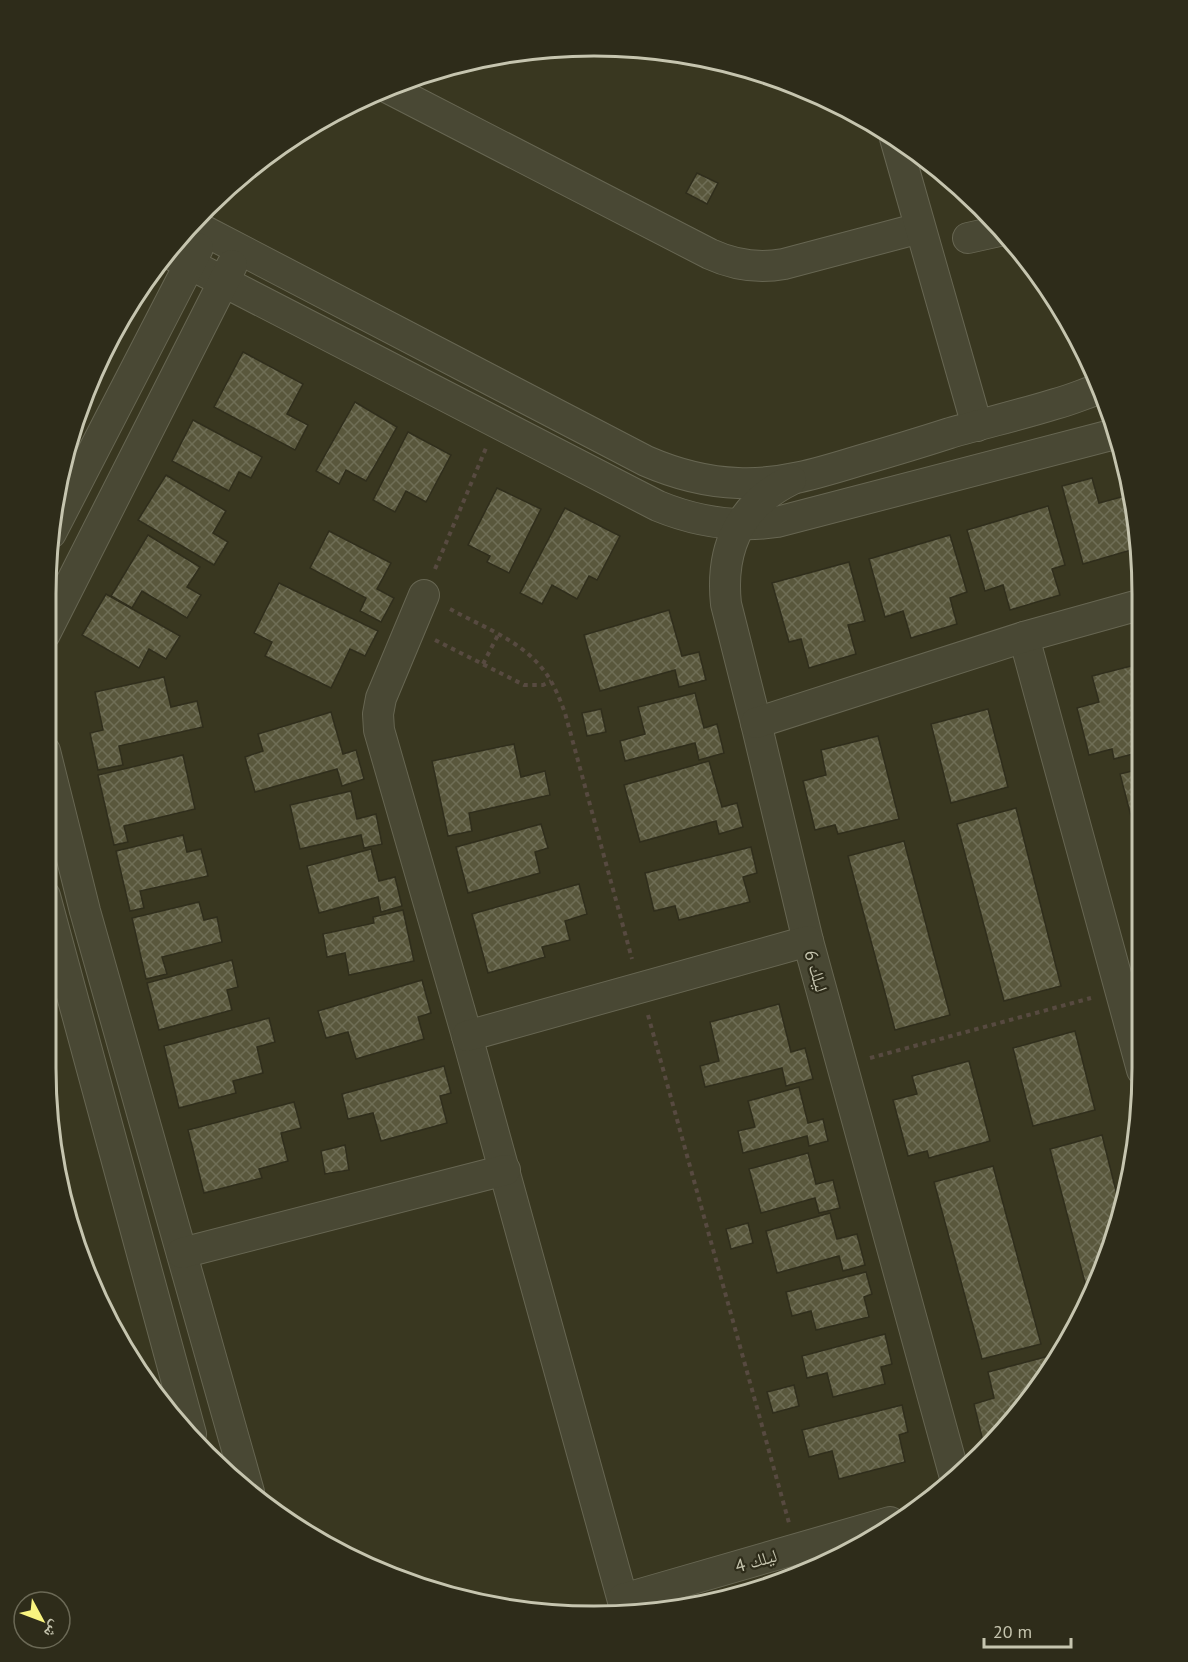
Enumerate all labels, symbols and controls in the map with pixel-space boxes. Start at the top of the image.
street label: ليلك 6 [800,947,833,994]
street label: ليلك 4 [732,1544,779,1577]
north arrow [12,1590,72,1650]
scale bar [984,1611,1071,1649]
text: ش [40,1617,66,1643]
text: 20 m [993,1620,1032,1643]

